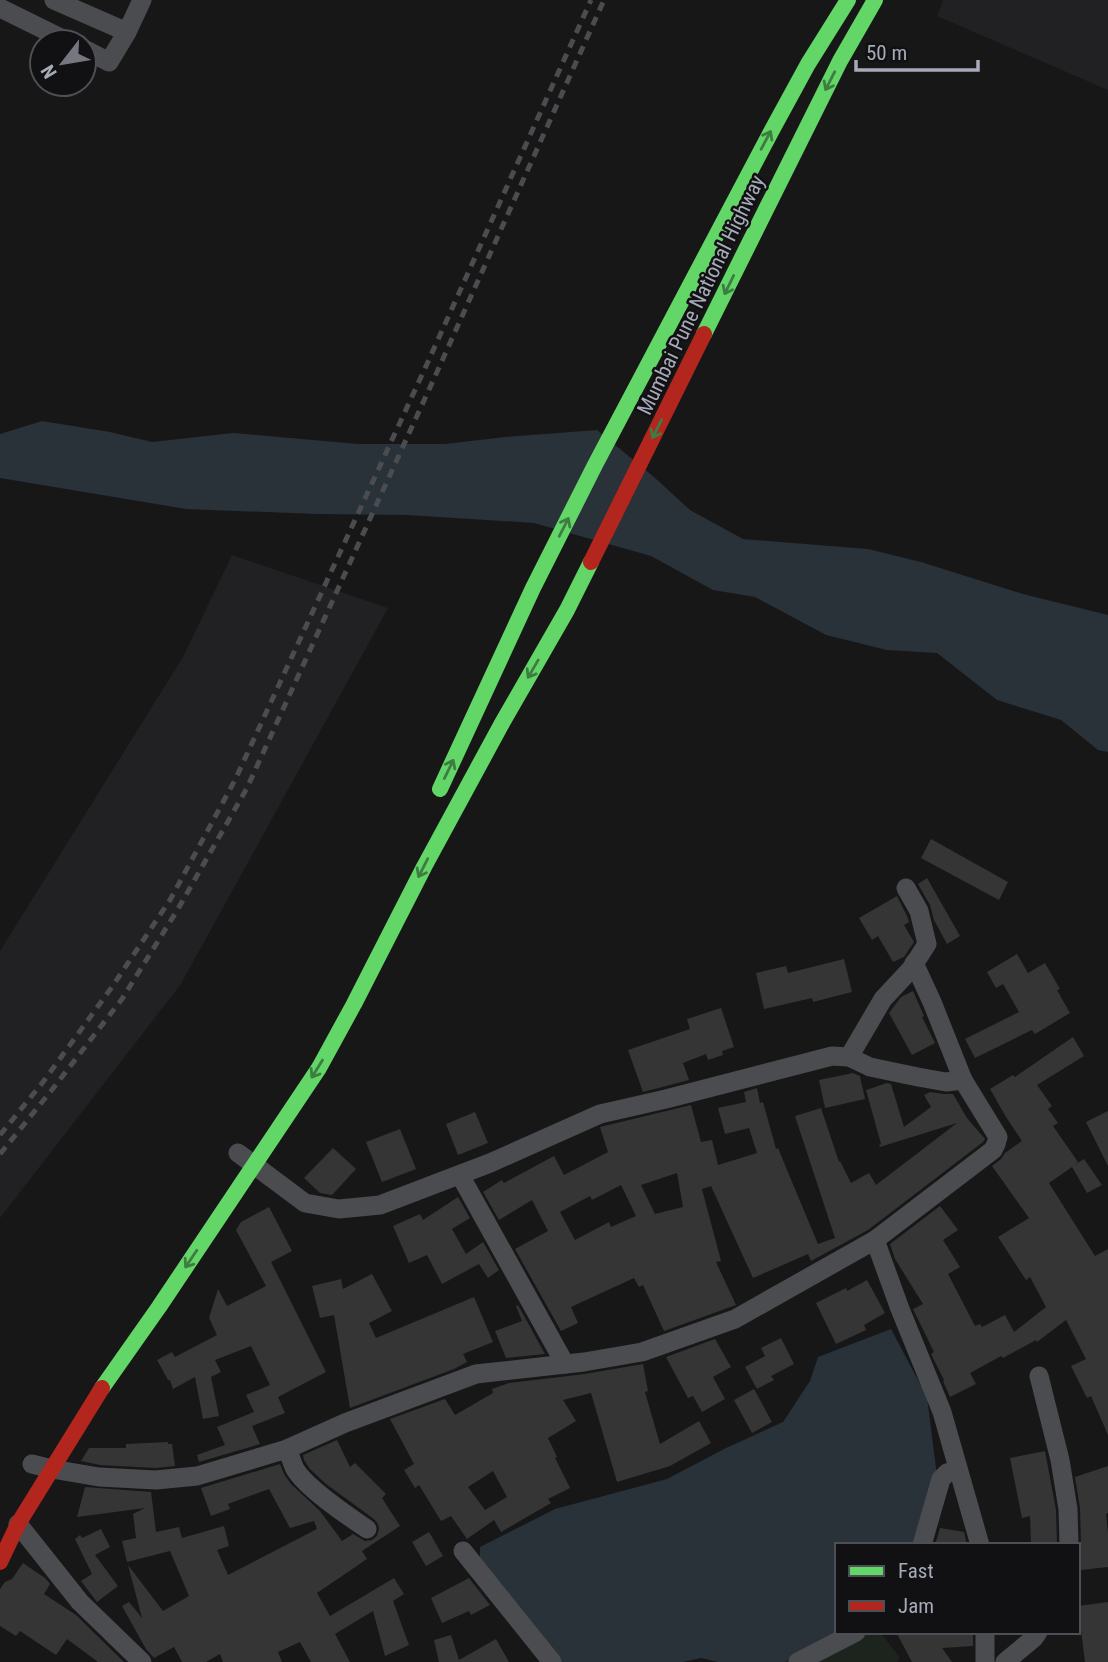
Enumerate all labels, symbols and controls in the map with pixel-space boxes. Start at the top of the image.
north arrow [28,28,98,98]
scale bar [856,28,978,72]
text: 50 m [866,41,907,65]
text: N [36,61,62,82]
one-way arrow [822,70,836,91]
one-way arrow [760,130,773,151]
street label: Mumbai Pune National Highway [632,171,770,419]
one-way arrow [721,274,735,295]
one-way arrow [650,418,664,439]
one-way arrow [558,518,572,538]
one-way arrow [526,658,540,678]
one-way arrow [443,759,456,780]
one-way arrow [416,857,430,878]
one-way arrow [310,1059,324,1079]
one-way arrow [184,1248,198,1268]
legend [835,1543,1080,1634]
text: Fast [898,1559,934,1583]
text: Jam [898,1594,934,1618]

